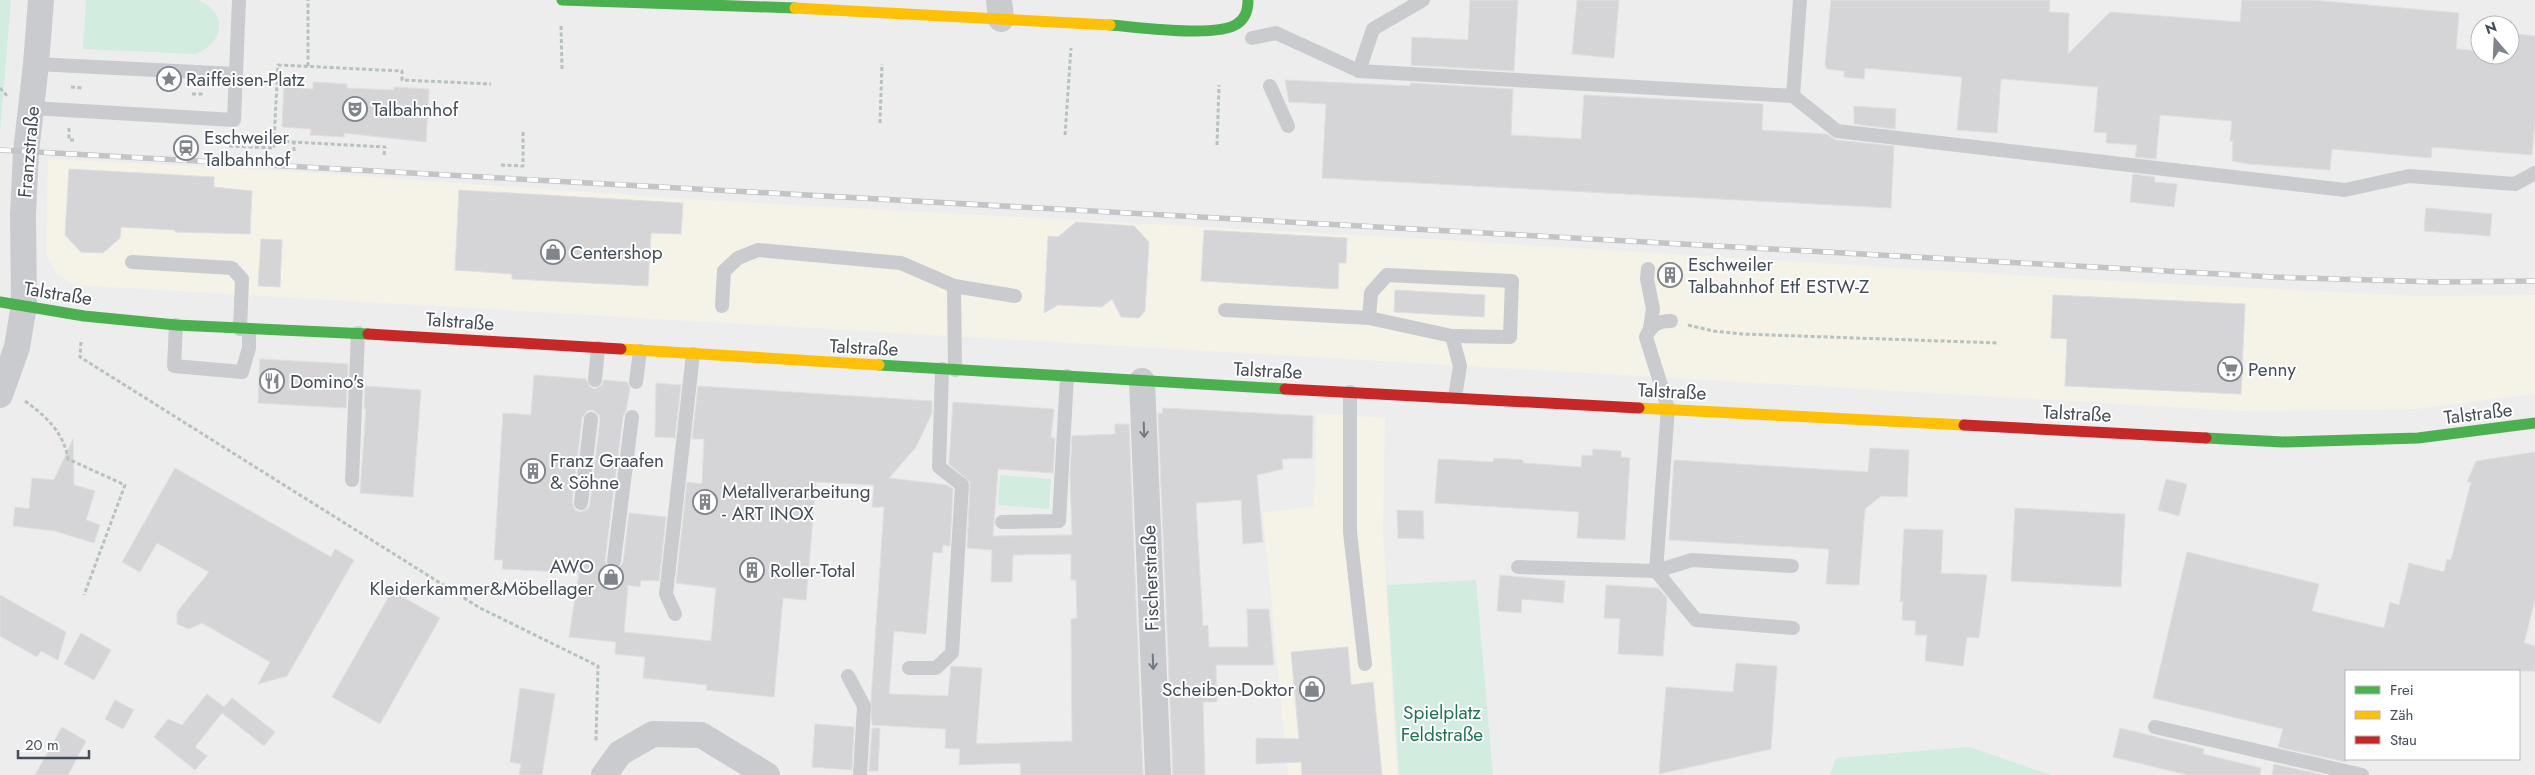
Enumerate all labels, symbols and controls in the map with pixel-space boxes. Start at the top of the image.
north arrow [2470,15,2520,65]
text: N [2482,16,2499,39]
place icon: Raiffeisen-Platz [156,66,182,92]
place label: Raiffeisen-Platz [186,66,305,93]
theatre icon: Talbahnhof [342,96,368,122]
place label: Talbahnhof [372,96,459,123]
street label: Franzstraße [11,105,46,199]
place label: Eschweiler Talbahnhof [204,124,291,173]
station icon: Eschweiler Talbahnhof [173,135,199,161]
shop icon: Centershop [540,239,566,265]
place label: Centershop [570,239,663,266]
place label: Eschweiler Talbahnhof Etf ESTW-Z [1688,251,1869,300]
building icon: Eschweiler Talbahnhof Etf ESTW-Z [1657,262,1683,288]
street label: Talstraße [22,275,94,312]
street label: Talstraße [425,306,495,337]
street label: Talstraße [829,332,899,363]
street label: Talstraße [1233,355,1303,386]
supermarket icon: Penny [2217,356,2243,382]
place label: Penny [2248,356,2296,383]
restaurant icon: Domino's [259,368,285,394]
place label: Domino's [290,368,364,395]
street label: Talstraße [1637,376,1707,407]
street label: Talstraße [2442,396,2514,431]
street label: Talstraße [2042,398,2112,429]
one-way arrow [1139,421,1148,437]
place label: Franz Graafen & Söhne [550,447,664,496]
building icon: Franz Graafen & Söhne [520,458,546,484]
place label: Metallverarbeitung - ART INOX [722,478,871,527]
building icon: Metallverarbeitung - ART INOX [692,489,718,515]
street label: Fischerstraße [1135,524,1166,631]
place label: AWO Kleiderkammer&Möbellager [369,553,594,602]
building icon: Roller-Total [739,557,765,583]
place label: Roller-Total [770,557,855,584]
shop icon: AWO Kleiderkammer&Möbellager [598,564,624,590]
one-way arrow [1149,654,1158,670]
legend [2345,670,2520,760]
place label: Scheiben-Doktor [1162,676,1294,703]
shop icon: Scheiben-Doktor [1299,676,1325,702]
text: Frei [2390,679,2414,701]
park label: Spielplatz Feldstraße [1401,699,1483,748]
text: Zäh [2390,704,2413,726]
scale bar [18,728,89,760]
text: Stau [2390,729,2417,751]
text: 20 m [25,734,59,756]

